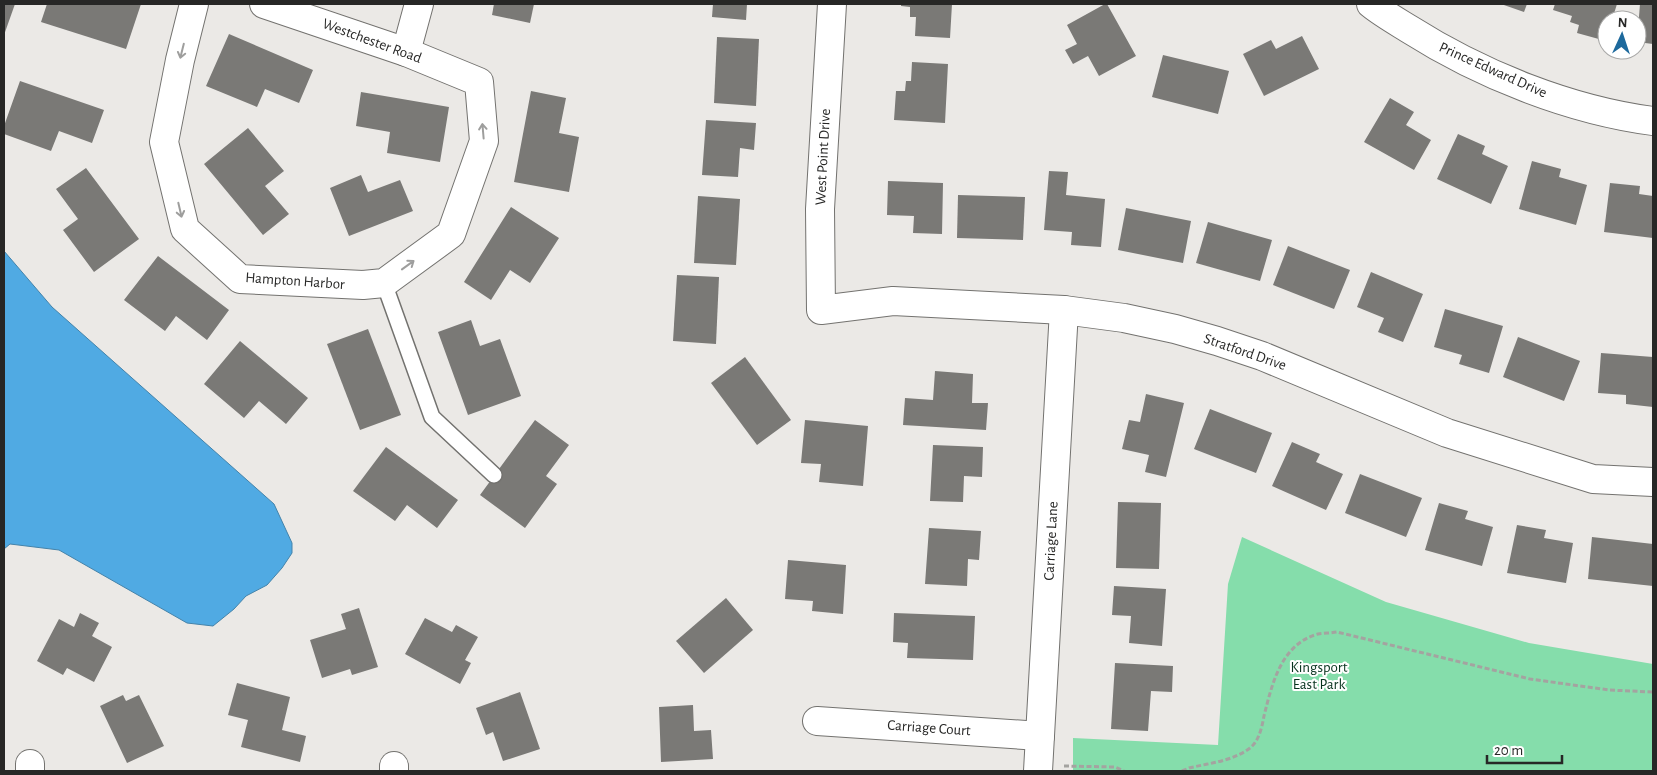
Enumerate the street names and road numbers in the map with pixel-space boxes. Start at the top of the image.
street label: Westchester Road [320,16,424,66]
street label: Prince Edward Drive [1437,39,1549,101]
street label: West Point Drive [813,108,833,206]
street label: Hampton Harbor [245,270,345,292]
street label: Stratford Drive [1202,331,1288,373]
street label: Carriage Lane [1041,501,1061,581]
street label: Carriage Court [887,718,971,738]

